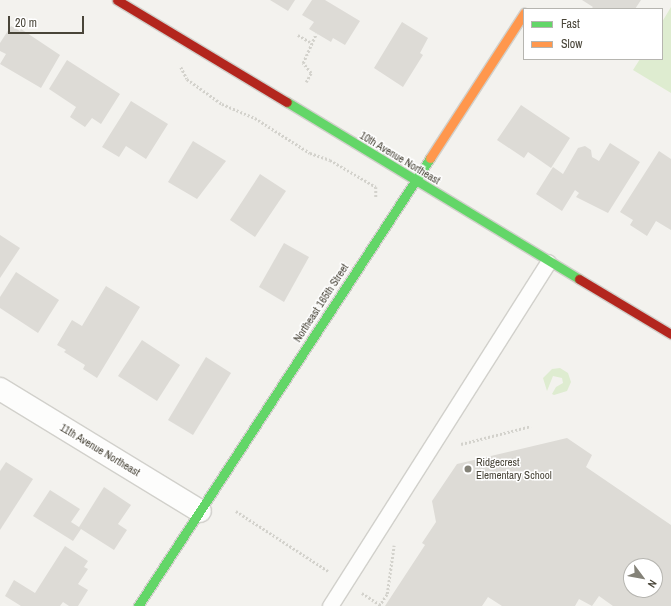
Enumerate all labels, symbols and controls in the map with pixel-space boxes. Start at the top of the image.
scale bar [10,8,86,34]
legend [523,8,663,60]
text: 20 m [15,15,37,31]
text: Fast [561,16,580,32]
text: Slow [561,36,582,52]
street label: 10th Avenue Northeast [357,129,443,187]
street label: Northeast 165th Street [291,261,351,345]
street label: 11th Avenue Northeast [57,421,143,479]
place label: Ridgecrest Elementary School [476,456,552,482]
marker: Ridgecrest Elementary School [463,464,473,474]
north arrow [623,558,663,598]
text: N [645,577,660,590]

